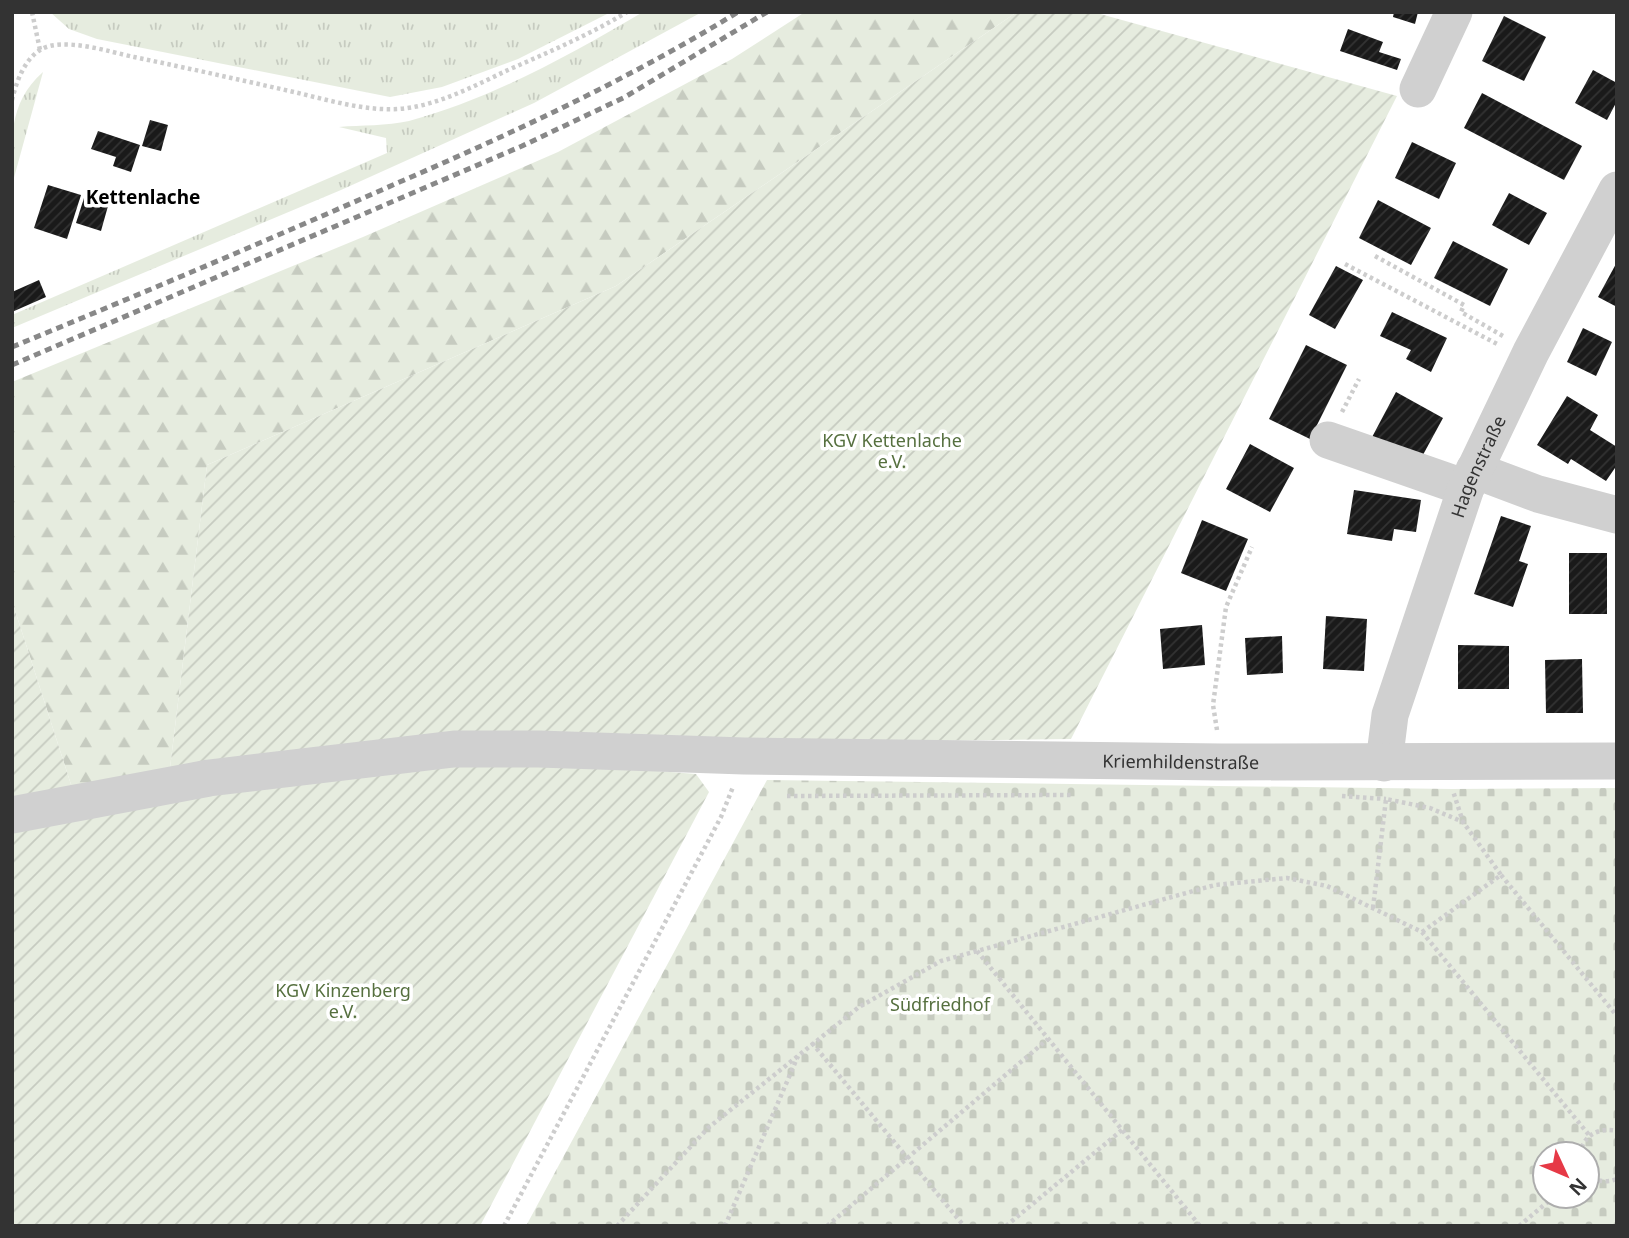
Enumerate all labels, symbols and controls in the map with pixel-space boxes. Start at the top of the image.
district label: Kettenlache [86,184,200,210]
street label: Hagenstraße [1445,411,1511,521]
park label: KGV Kettenlache e.V. [822,428,962,473]
street label: Kriemhildenstraße [1102,748,1259,774]
park label: KGV Kinzenberg e.V. [275,978,411,1023]
park label: Südfriedhof [890,992,991,1016]
north arrow [1531,1140,1601,1210]
text: N [1564,1172,1593,1201]

